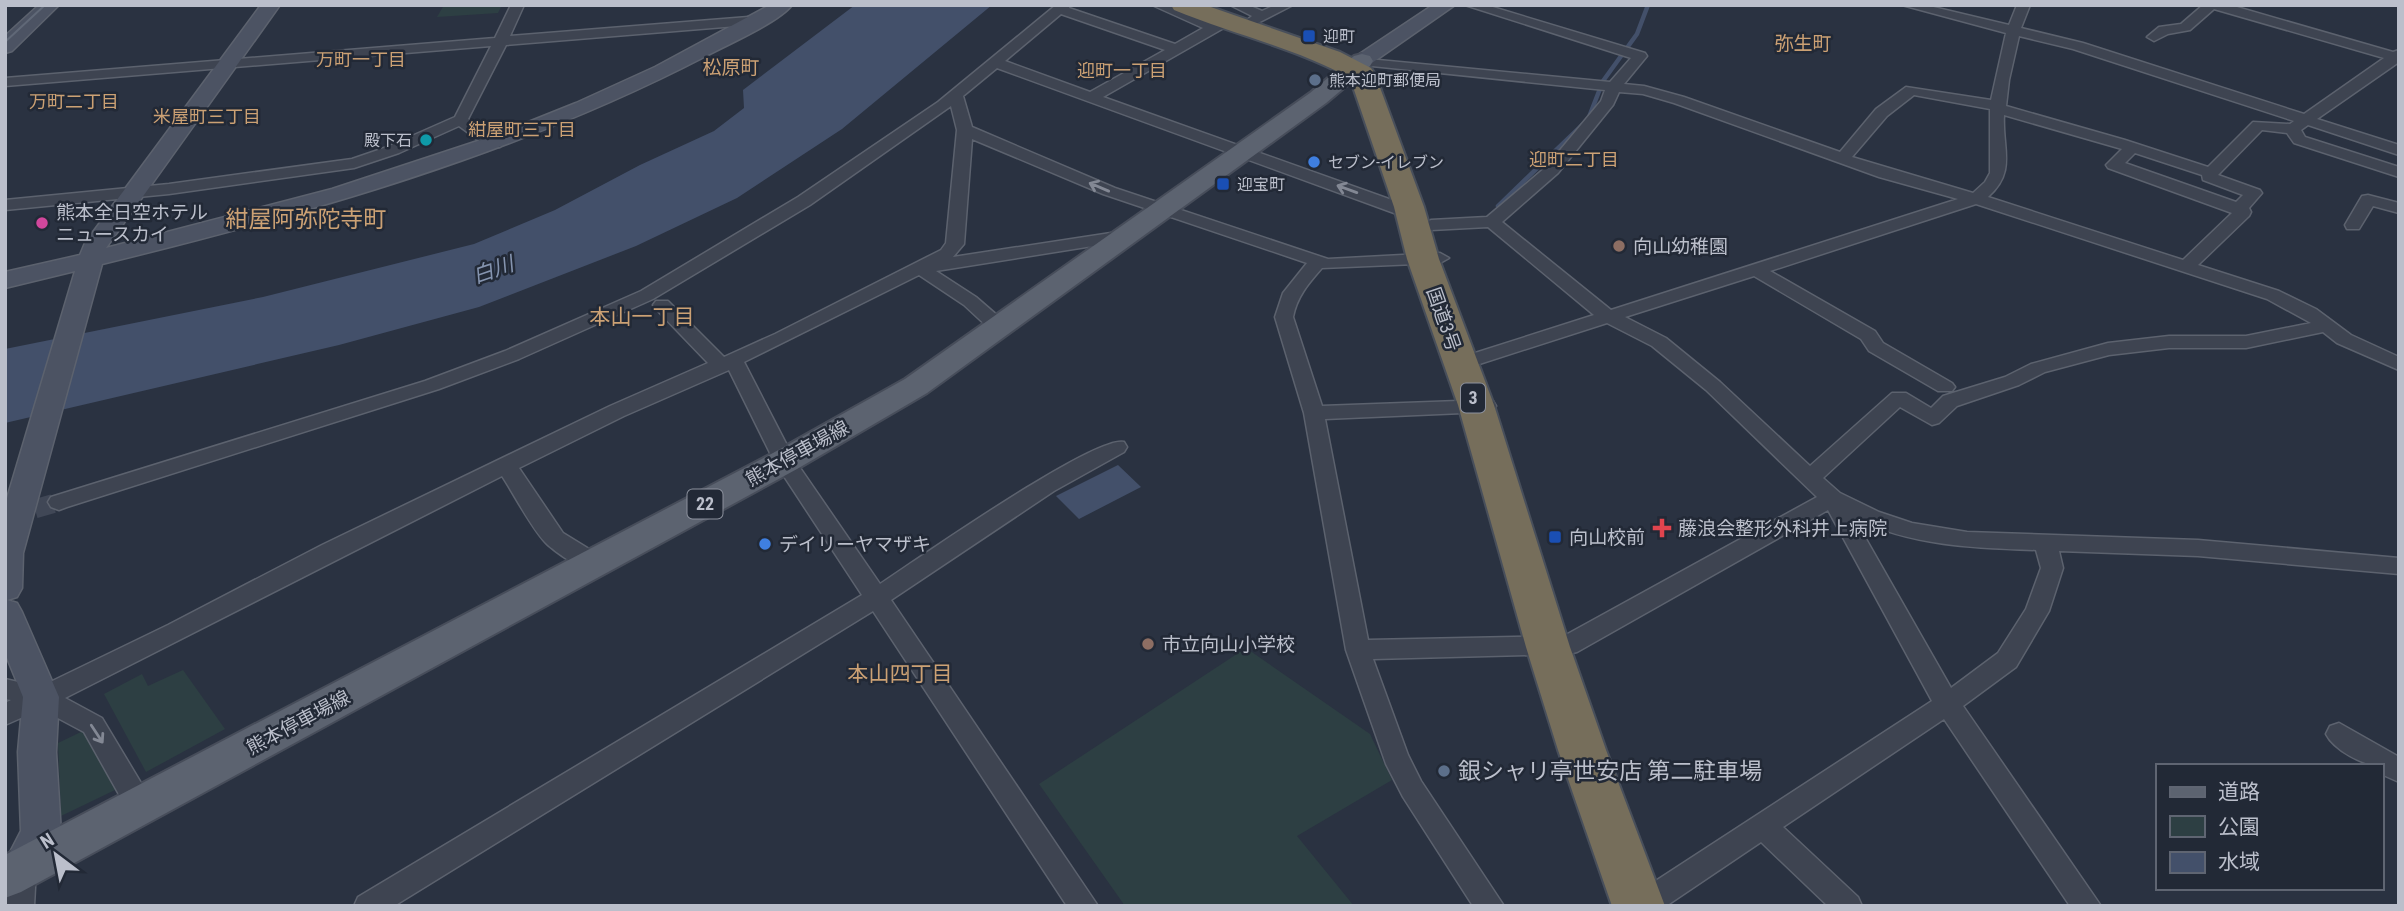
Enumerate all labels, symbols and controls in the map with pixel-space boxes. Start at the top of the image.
place label: 迎町 [1323,27,1355,46]
marker: 迎町 [1301,28,1317,44]
district label: 弥生町 [1774,32,1832,55]
district label: 万町一丁目 [316,49,406,70]
district label: 松原町 [702,56,760,79]
district label: 迎町一丁目 [1077,60,1167,81]
place label: 熊本迎町郵便局 [1329,71,1441,90]
marker: 熊本迎町郵便局 [1307,72,1323,88]
district label: 万町二丁目 [29,91,119,112]
district label: 米屋町三丁目 [153,106,261,127]
district label: 紺屋町三丁目 [468,119,576,140]
place label: 殿下石 [364,131,412,150]
marker: 殿下石 [418,132,434,148]
district label: 迎町二丁目 [1529,149,1619,170]
place label: セブン-イレブン [1328,153,1444,172]
marker: セブン-イレブン [1306,154,1322,170]
place label: 迎宝町 [1237,175,1285,194]
marker: 迎宝町 [1215,176,1231,192]
one-way arrow [1089,180,1110,193]
one-way arrow [1337,182,1359,194]
place label: 熊本全日空ホテル ニュースカイ [56,201,208,246]
district label: 紺屋阿弥陀寺町 [226,206,387,233]
marker: 熊本全日空ホテル ニュースカイ [34,215,50,231]
place label: 向山幼稚園 [1633,235,1728,258]
marker: 向山幼稚園 [1611,238,1627,254]
water label: 白川 [469,251,519,288]
street label: 国道3号 [1422,284,1465,354]
district label: 本山一丁目 [590,305,695,329]
road number: 3 [1461,384,1485,412]
street label: 熊本停車場線 [742,416,853,491]
road number: 22 [688,490,722,518]
place label: 藤浪会整形外科井上病院 [1678,517,1887,540]
marker: 藤浪会整形外科井上病院 [1652,518,1672,538]
place label: 向山校前 [1569,526,1645,549]
marker: 向山校前 [1547,529,1563,545]
place label: デイリーヤマザキ [779,533,931,556]
marker: デイリーヤマザキ [757,536,773,552]
place label: 市立向山小学校 [1162,633,1295,656]
marker: 市立向山小学校 [1140,636,1156,652]
district label: 本山四丁目 [848,662,953,686]
street label: 熊本停車場線 [243,686,354,759]
one-way arrow [90,724,105,743]
place label: 銀シャリ亭世安店 第二駐車場 [1458,758,1762,785]
marker: 銀シャリ亭世安店 第二駐車場 [1436,763,1452,779]
legend [2156,764,2383,890]
text: 道路 [2218,780,2260,804]
text: 公園 [2218,815,2260,839]
north arrow [21,820,91,890]
text: N [36,828,58,854]
text: 水域 [2218,850,2260,874]

